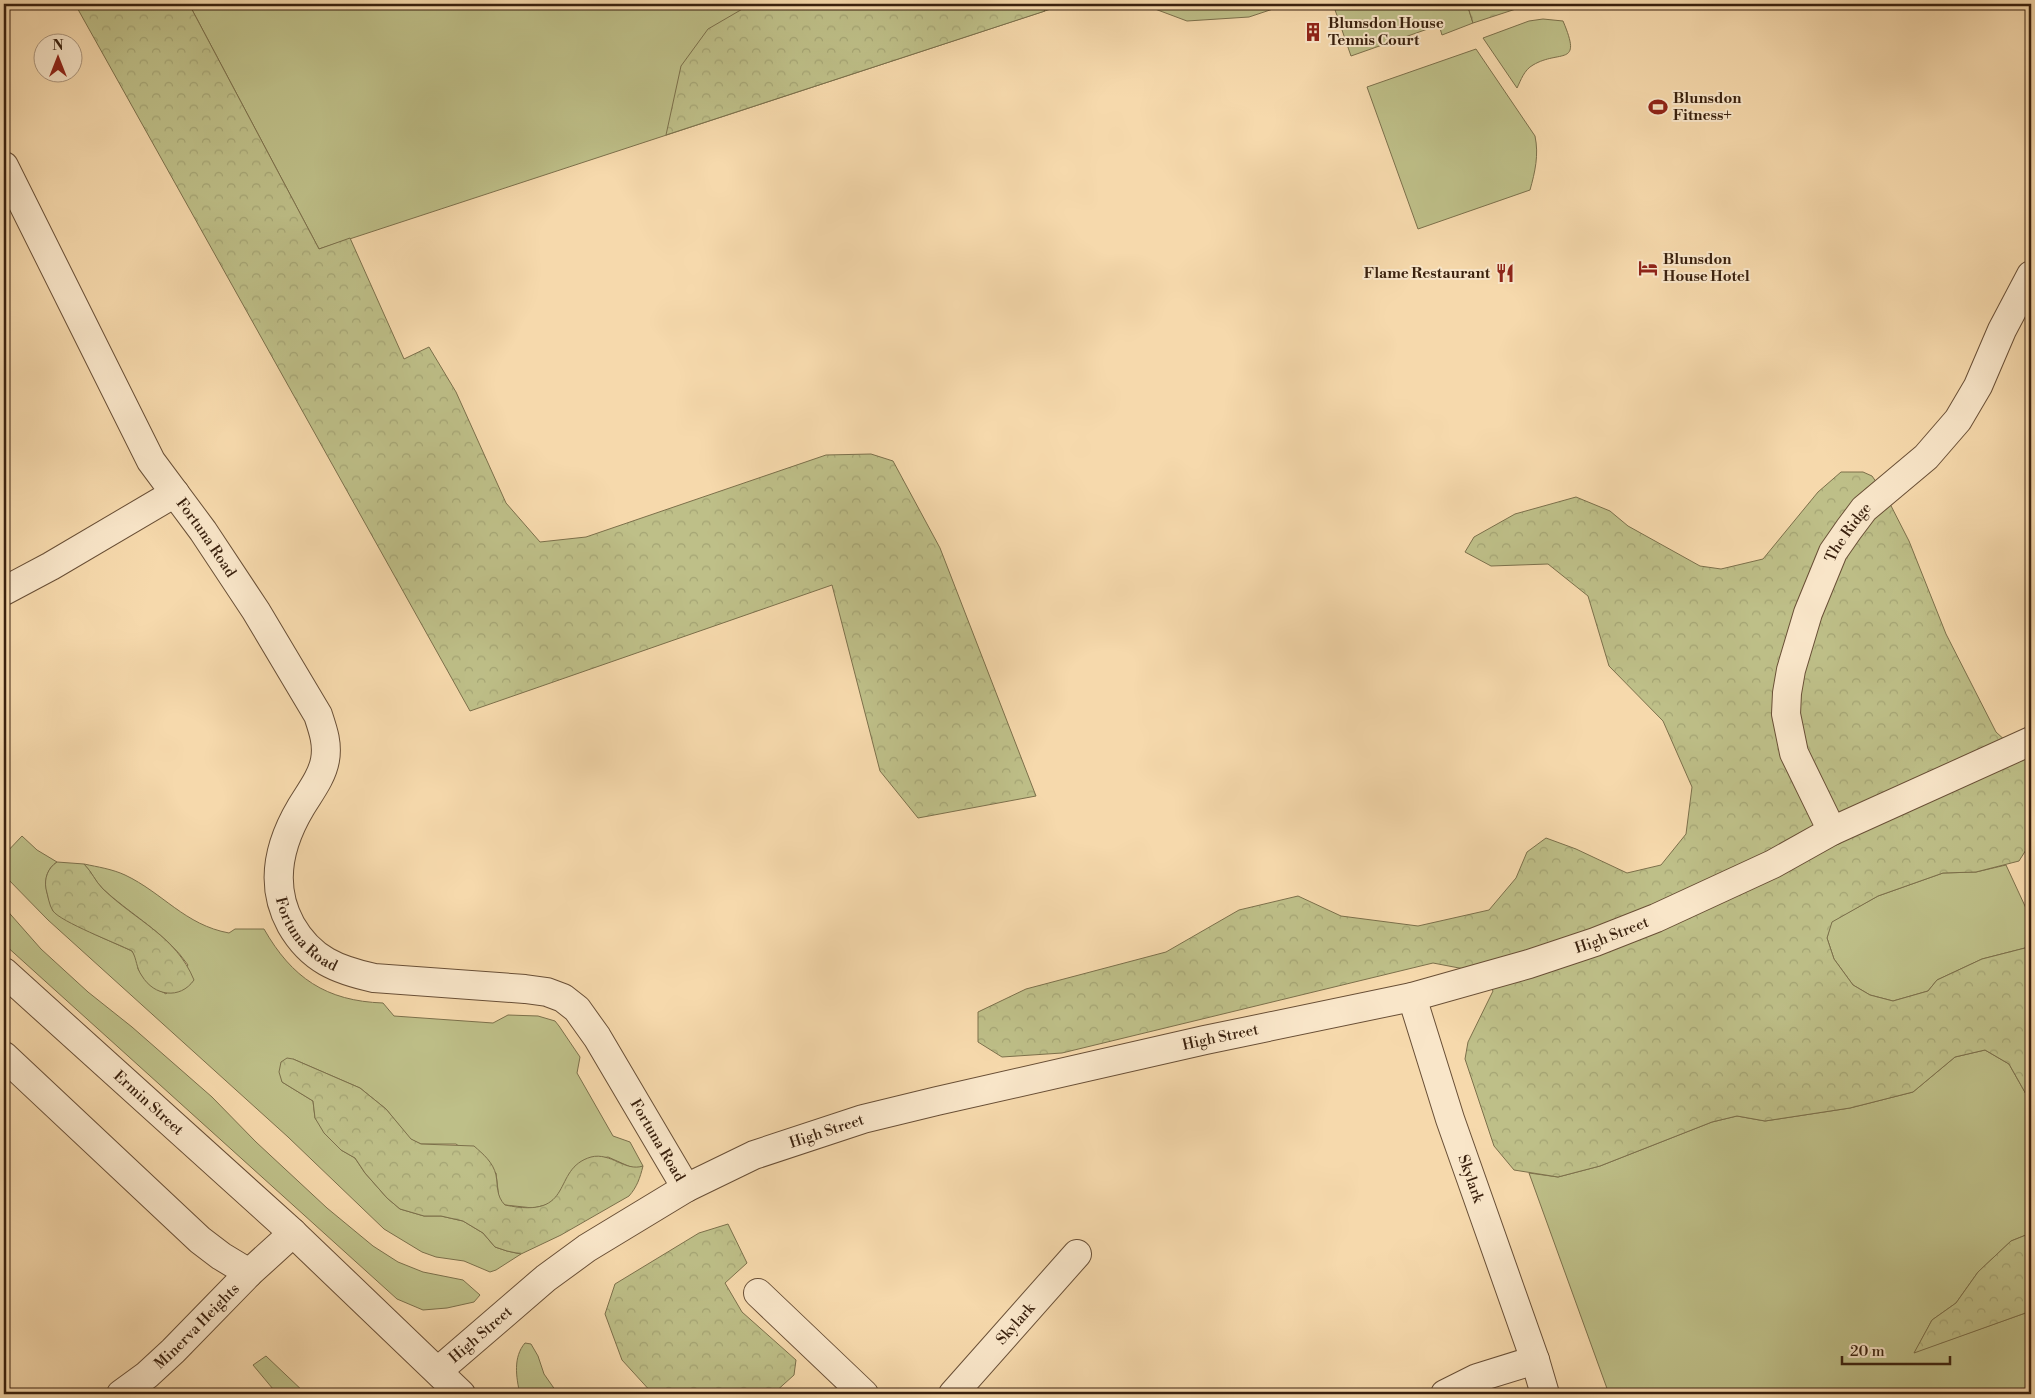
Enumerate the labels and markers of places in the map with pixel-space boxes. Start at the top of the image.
place label: Blunsdon House Tennis Court [1328,14,1444,50]
building icon: Blunsdon House Tennis Court [1302,21,1324,43]
place label: Blunsdon Fitness+ [1673,89,1742,125]
sports icon: Blunsdon Fitness+ [1647,96,1669,118]
place label: Blunsdon House Hotel [1663,250,1750,286]
hotel icon: Blunsdon House Hotel [1637,257,1659,279]
restaurant icon: Flame Restaurant [1494,262,1516,284]
place label: Flame Restaurant [1364,264,1491,283]

